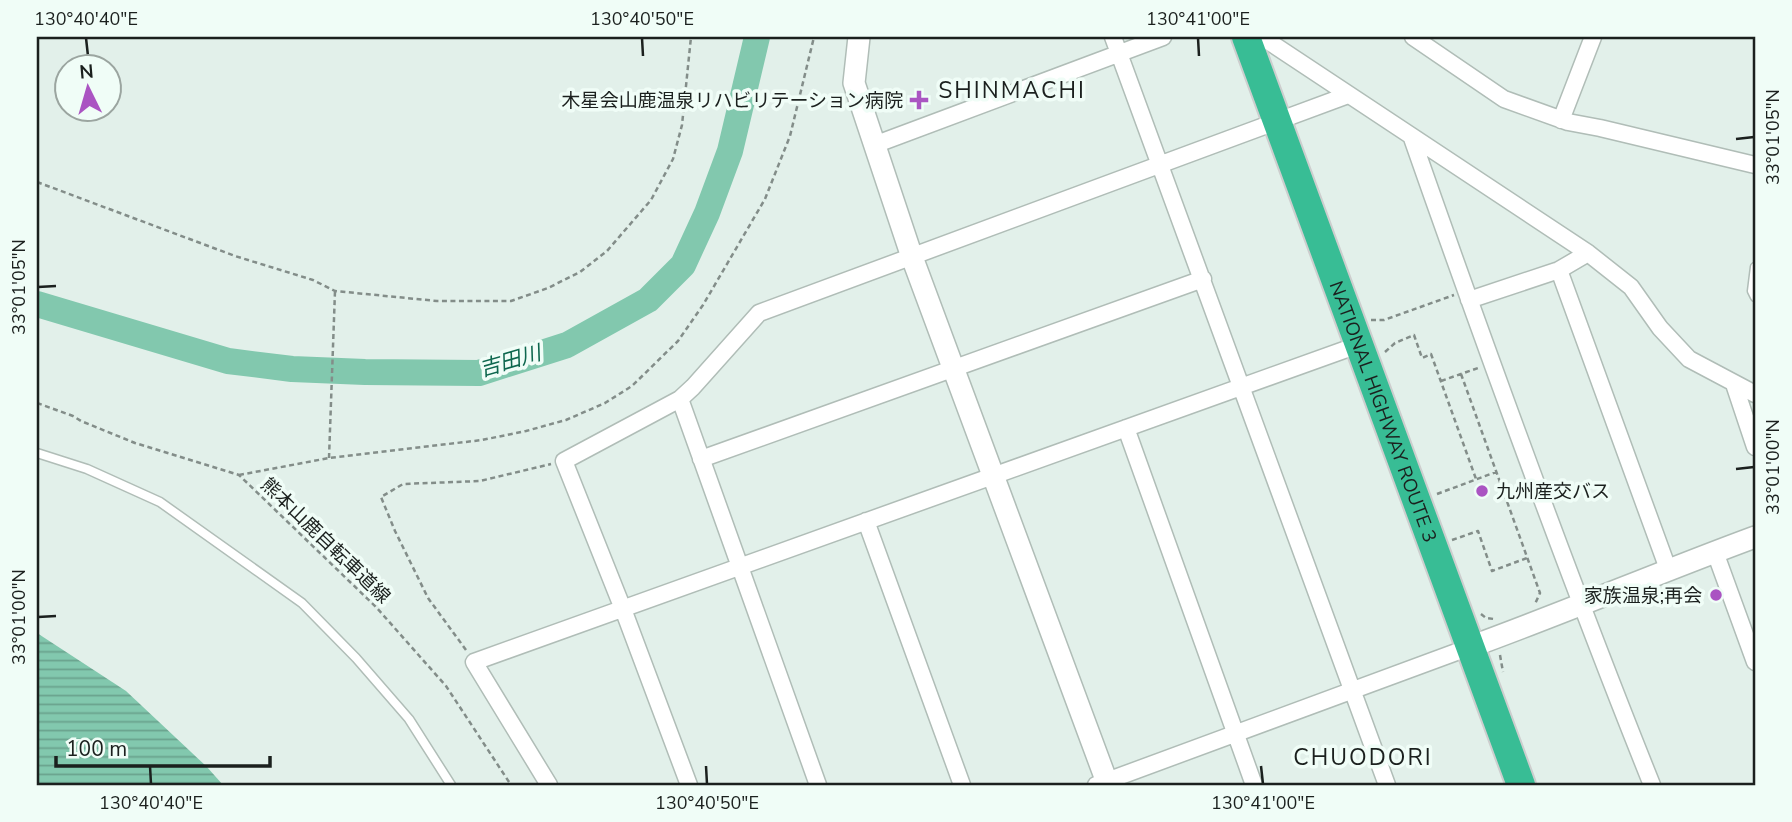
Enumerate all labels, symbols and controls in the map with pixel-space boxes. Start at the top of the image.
text: 130°40'40"E [34,7,138,31]
text: 130°40'50"E [590,7,694,31]
text: 130°41'00"E [1146,7,1250,31]
north arrow [52,52,122,122]
text: N [78,58,95,86]
district label: SHINMACHI [938,75,1086,106]
place label: 木星会山鹿温泉リハビリテーション病院 [561,88,903,114]
text: 33°01'05"N [1761,89,1785,185]
marker: 木星会山鹿温泉リハビリテーション病院 [909,90,929,110]
text: 33°01'05"N [7,239,31,335]
street label: NATIONAL HIGHWAY ROUTE 3 [1323,277,1443,546]
water label: 吉田川 [476,338,546,383]
text: 33°01'00"N [1761,419,1785,515]
street label: 熊本山鹿自転車道線 [255,472,396,609]
place label: 九州産交バス [1496,479,1610,505]
marker: 九州産交バス [1474,483,1490,499]
text: 33°01'00"N [7,569,31,665]
place label: 家族温泉;再会 [1584,583,1702,609]
marker: 家族温泉;再会 [1708,587,1724,603]
scale bar [56,724,270,768]
text: 100 m [66,735,127,763]
district label: CHUODORI [1293,742,1433,773]
text: 130°40'40"E [99,791,203,815]
text: 130°40'50"E [655,791,759,815]
text: 130°41'00"E [1211,791,1315,815]

